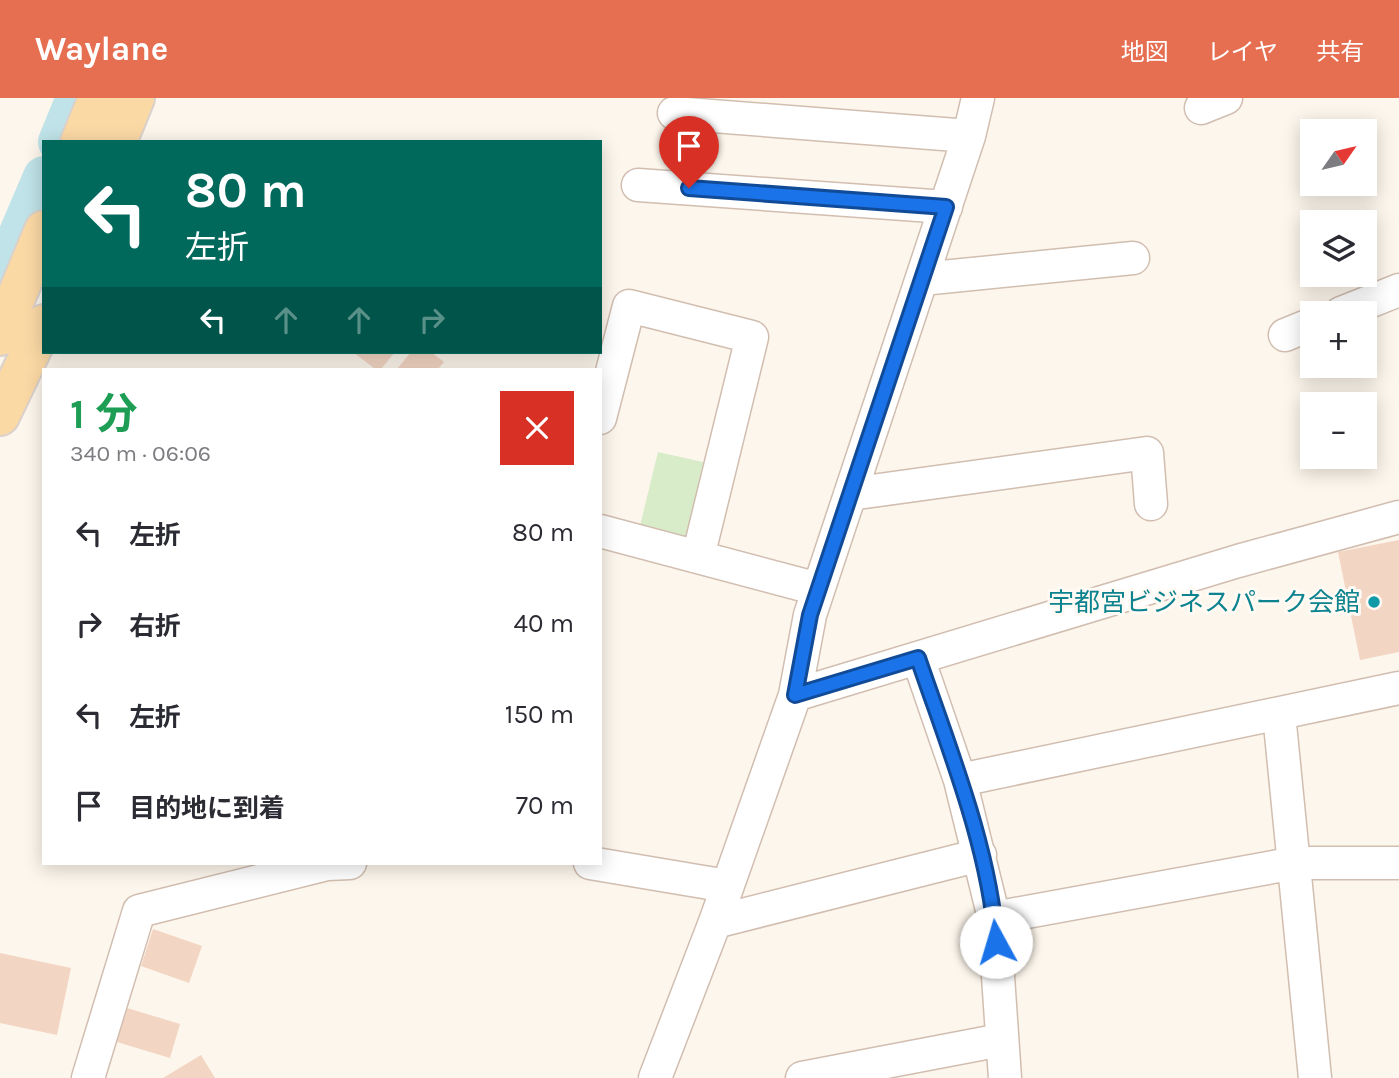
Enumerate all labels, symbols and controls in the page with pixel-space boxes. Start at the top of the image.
text: Waylane [35,30,168,68]
text: 地図 [1121,38,1169,66]
text: レイヤ [1207,38,1278,66]
text: 共有 [1316,38,1364,66]
pin [659,116,719,188]
north arrow [1300,119,1377,196]
map controls [1300,119,1377,469]
icon: arrive [670,127,708,165]
text: 80 m [185,162,307,219]
icon: left [70,168,161,259]
button: layers [1300,210,1377,287]
text: 左折 [185,229,249,266]
icon: left [194,301,232,339]
icon: ahead [267,301,305,339]
icon: ahead [340,301,378,339]
icon: right [413,301,451,339]
button: + [1300,301,1377,378]
text: 1 分 [70,389,138,439]
button: close [500,391,574,465]
button: − [1300,392,1377,469]
text: 340 m · 06:06 [70,440,211,467]
icon: left [70,514,108,552]
text: 80 m [512,517,574,548]
text: 左折 [129,520,181,551]
place label: 宇都宮ビジネスパーク会館 [1048,587,1360,618]
marker: 宇都宮ビジネスパーク会館 [1366,594,1382,610]
icon: right [70,605,108,643]
text: 40 m [514,608,574,639]
text: 右折 [129,611,181,642]
icon: left [70,696,108,734]
text: 150 m [505,699,574,730]
text: 左折 [129,702,181,733]
icon: arrive [70,787,108,825]
text: 70 m [516,790,574,821]
text: 目的地に到着 [129,793,285,824]
position arrow [959,905,1033,979]

